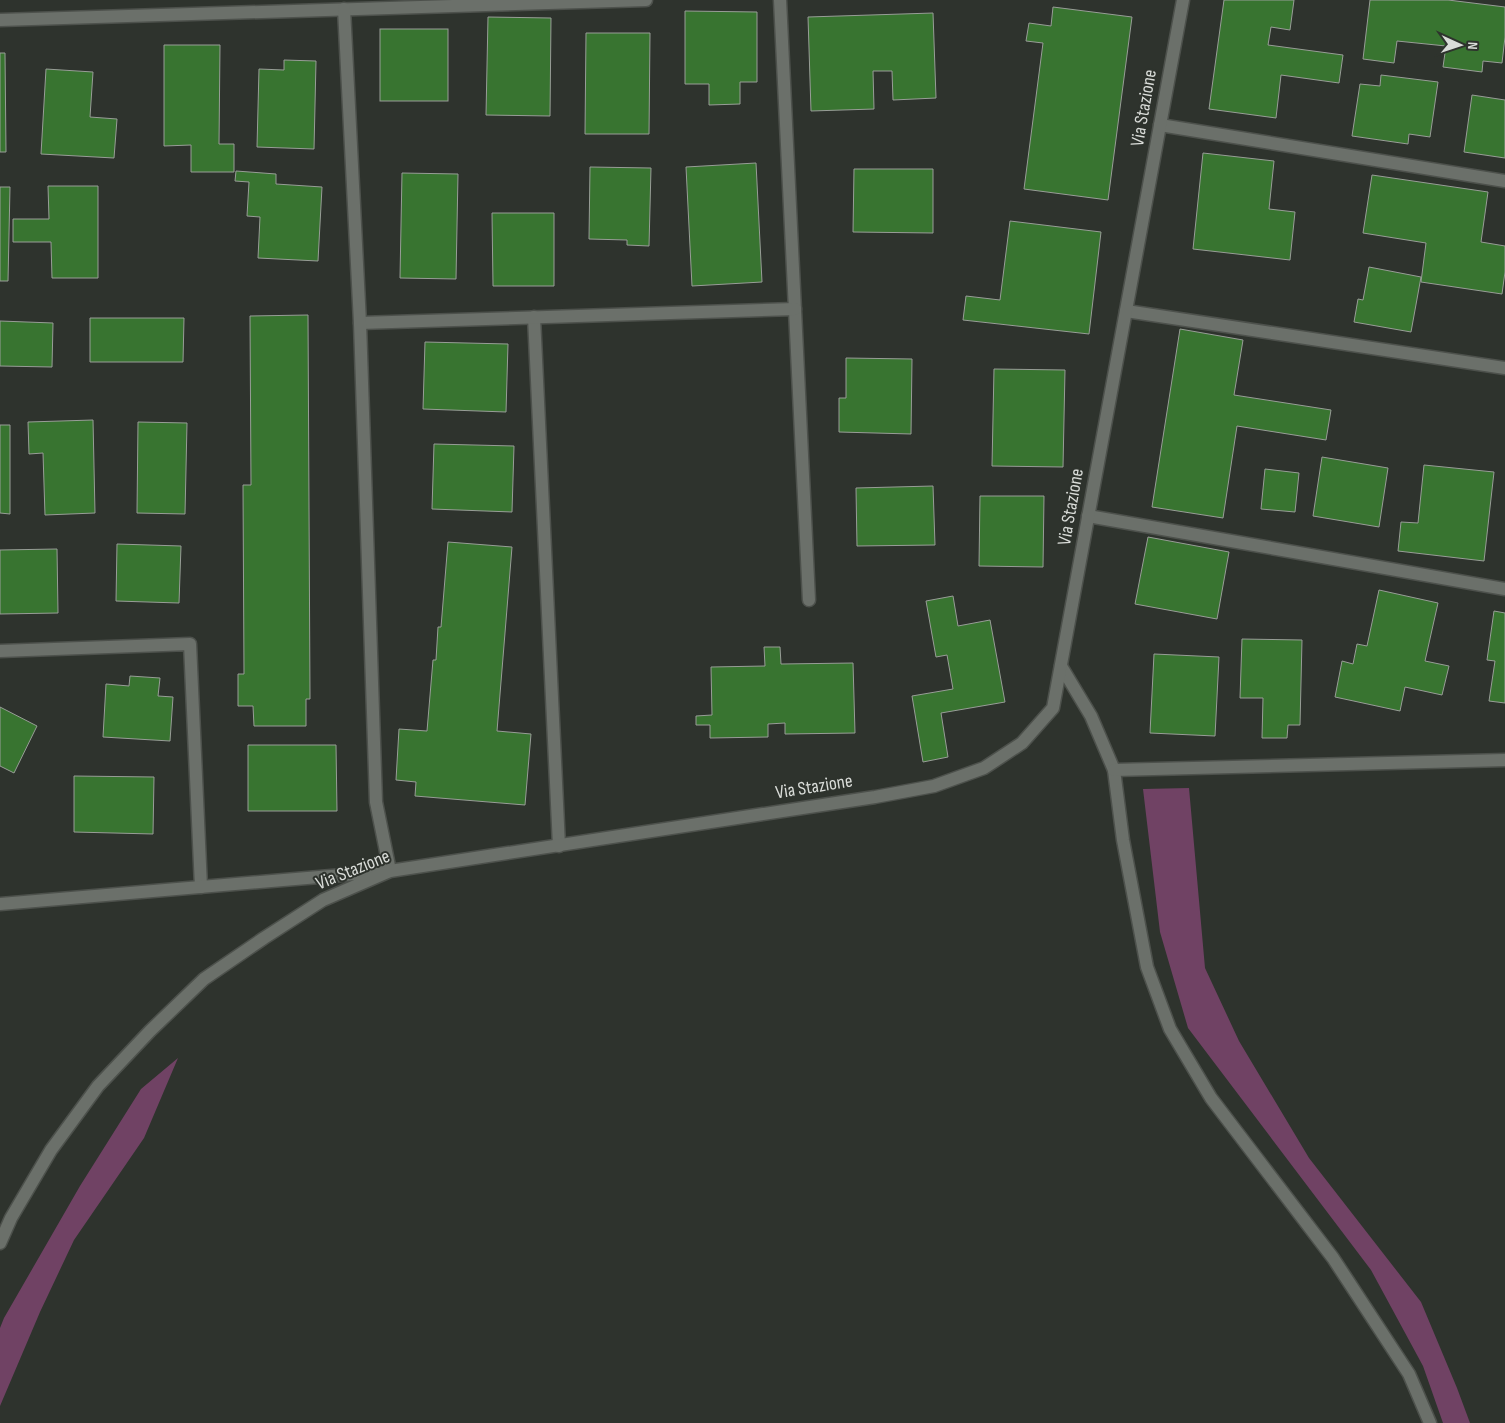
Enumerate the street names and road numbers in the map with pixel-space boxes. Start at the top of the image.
street label: Via Stazione [1126,68,1162,148]
street label: Via Stazione [1053,467,1089,547]
street label: Via Stazione [774,770,854,804]
street label: Via Stazione [313,845,393,895]

